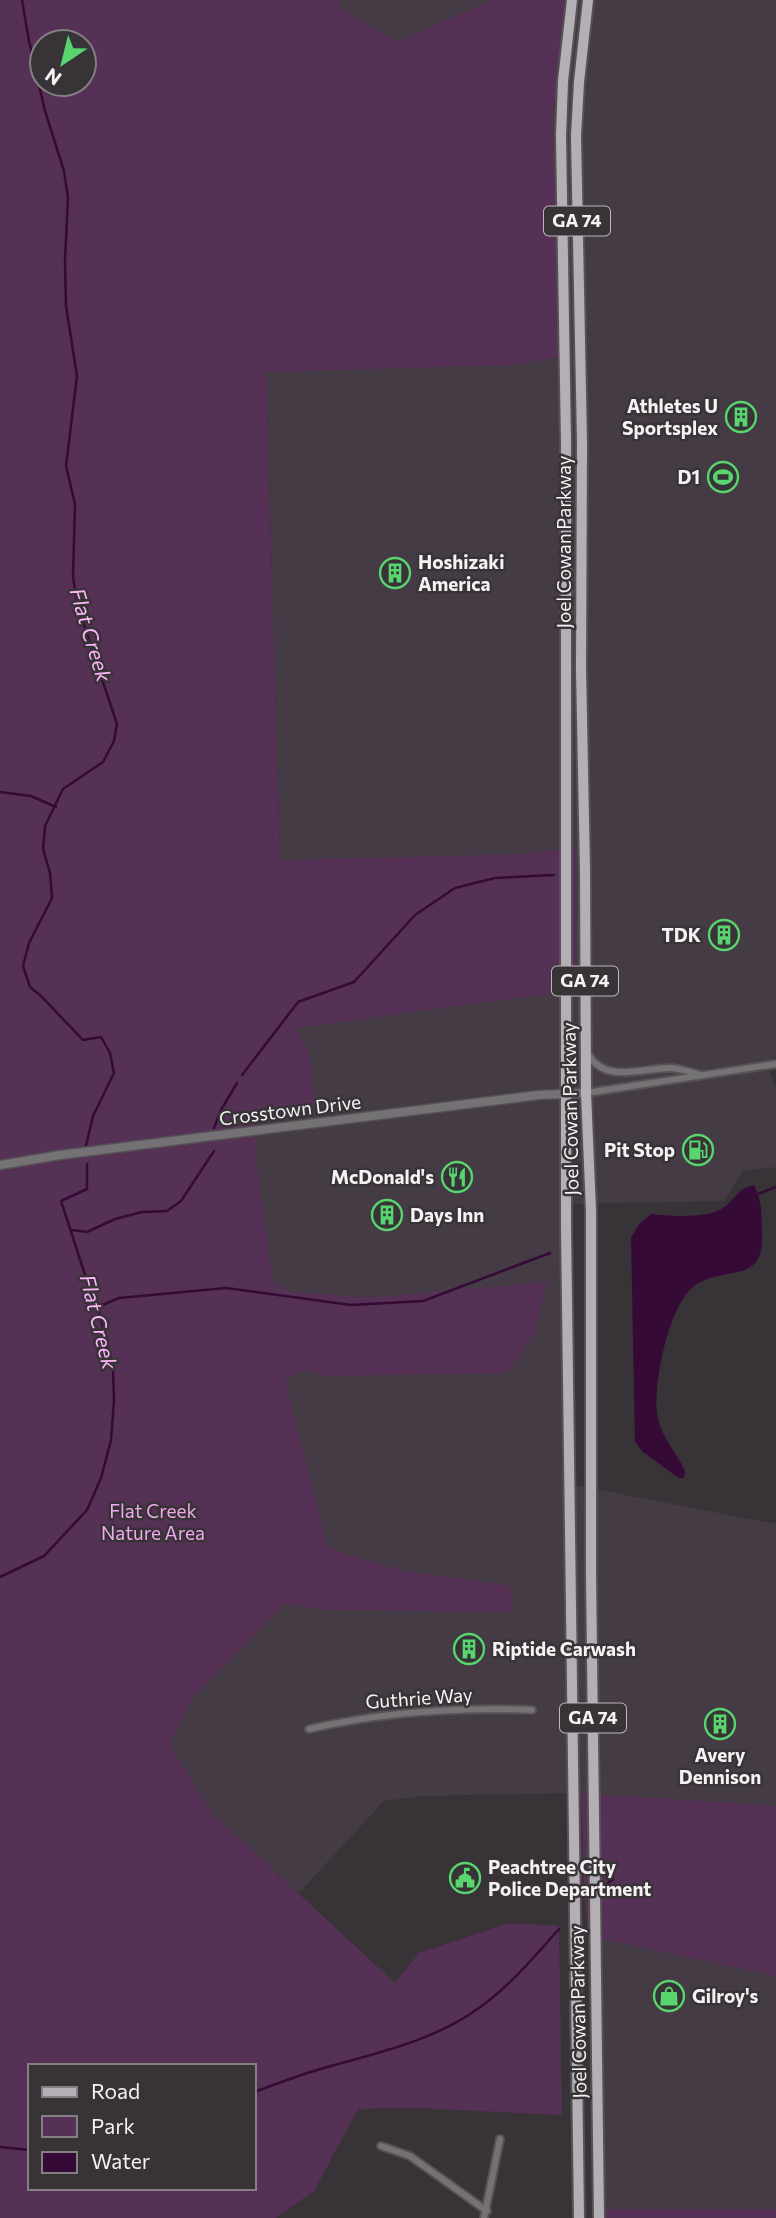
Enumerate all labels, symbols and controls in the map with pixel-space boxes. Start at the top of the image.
north arrow [28,28,98,98]
text: N [41,64,65,91]
road number: GA 74 [544,206,610,236]
place label: Athletes U Sportsplex [622,394,718,439]
building icon: Athletes U Sportsplex [724,400,758,434]
street label: Joel Cowan Parkway [552,455,575,629]
sports icon: D1 [706,460,740,494]
place label: D1 [677,465,700,488]
place label: Hoshizaki America [418,550,505,595]
building icon: Hoshizaki America [378,556,412,590]
water label: Flat Creek [65,585,118,685]
building icon: TDK [707,918,741,952]
place label: TDK [662,923,701,946]
road number: GA 74 [552,966,618,996]
street label: Joel Cowan Parkway [556,1022,583,1196]
street label: Crosstown Drive [218,1089,362,1130]
fuel station icon: Pit Stop [681,1133,715,1167]
place label: Pit Stop [604,1138,675,1161]
restaurant icon: McDonald's [440,1160,474,1194]
place label: McDonald's [331,1165,434,1188]
building icon: Days Inn [370,1198,404,1232]
place label: Days Inn [410,1203,484,1226]
water label: Flat Creek [76,1272,123,1372]
park label: Flat Creek Nature Area [101,1499,205,1544]
building icon: Riptide Carwash [452,1632,486,1666]
place label: Riptide Carwash [492,1637,636,1660]
street label: Guthrie Way [365,1682,473,1713]
road number: GA 74 [560,1703,626,1732]
building icon: Avery Dennison [703,1707,737,1741]
place label: Avery Dennison [679,1743,761,1788]
place label: Peachtree City Police Department [488,1855,651,1900]
public building icon: Peachtree City Police Department [448,1861,482,1895]
street label: Joel Cowan Parkway [564,1925,591,2099]
shop icon: Gilroy's [652,1979,686,2013]
place label: Gilroy's [692,1984,759,2007]
legend [28,2064,256,2190]
text: Road [91,2078,140,2103]
text: Park [91,2113,135,2138]
text: Water [91,2148,150,2173]

